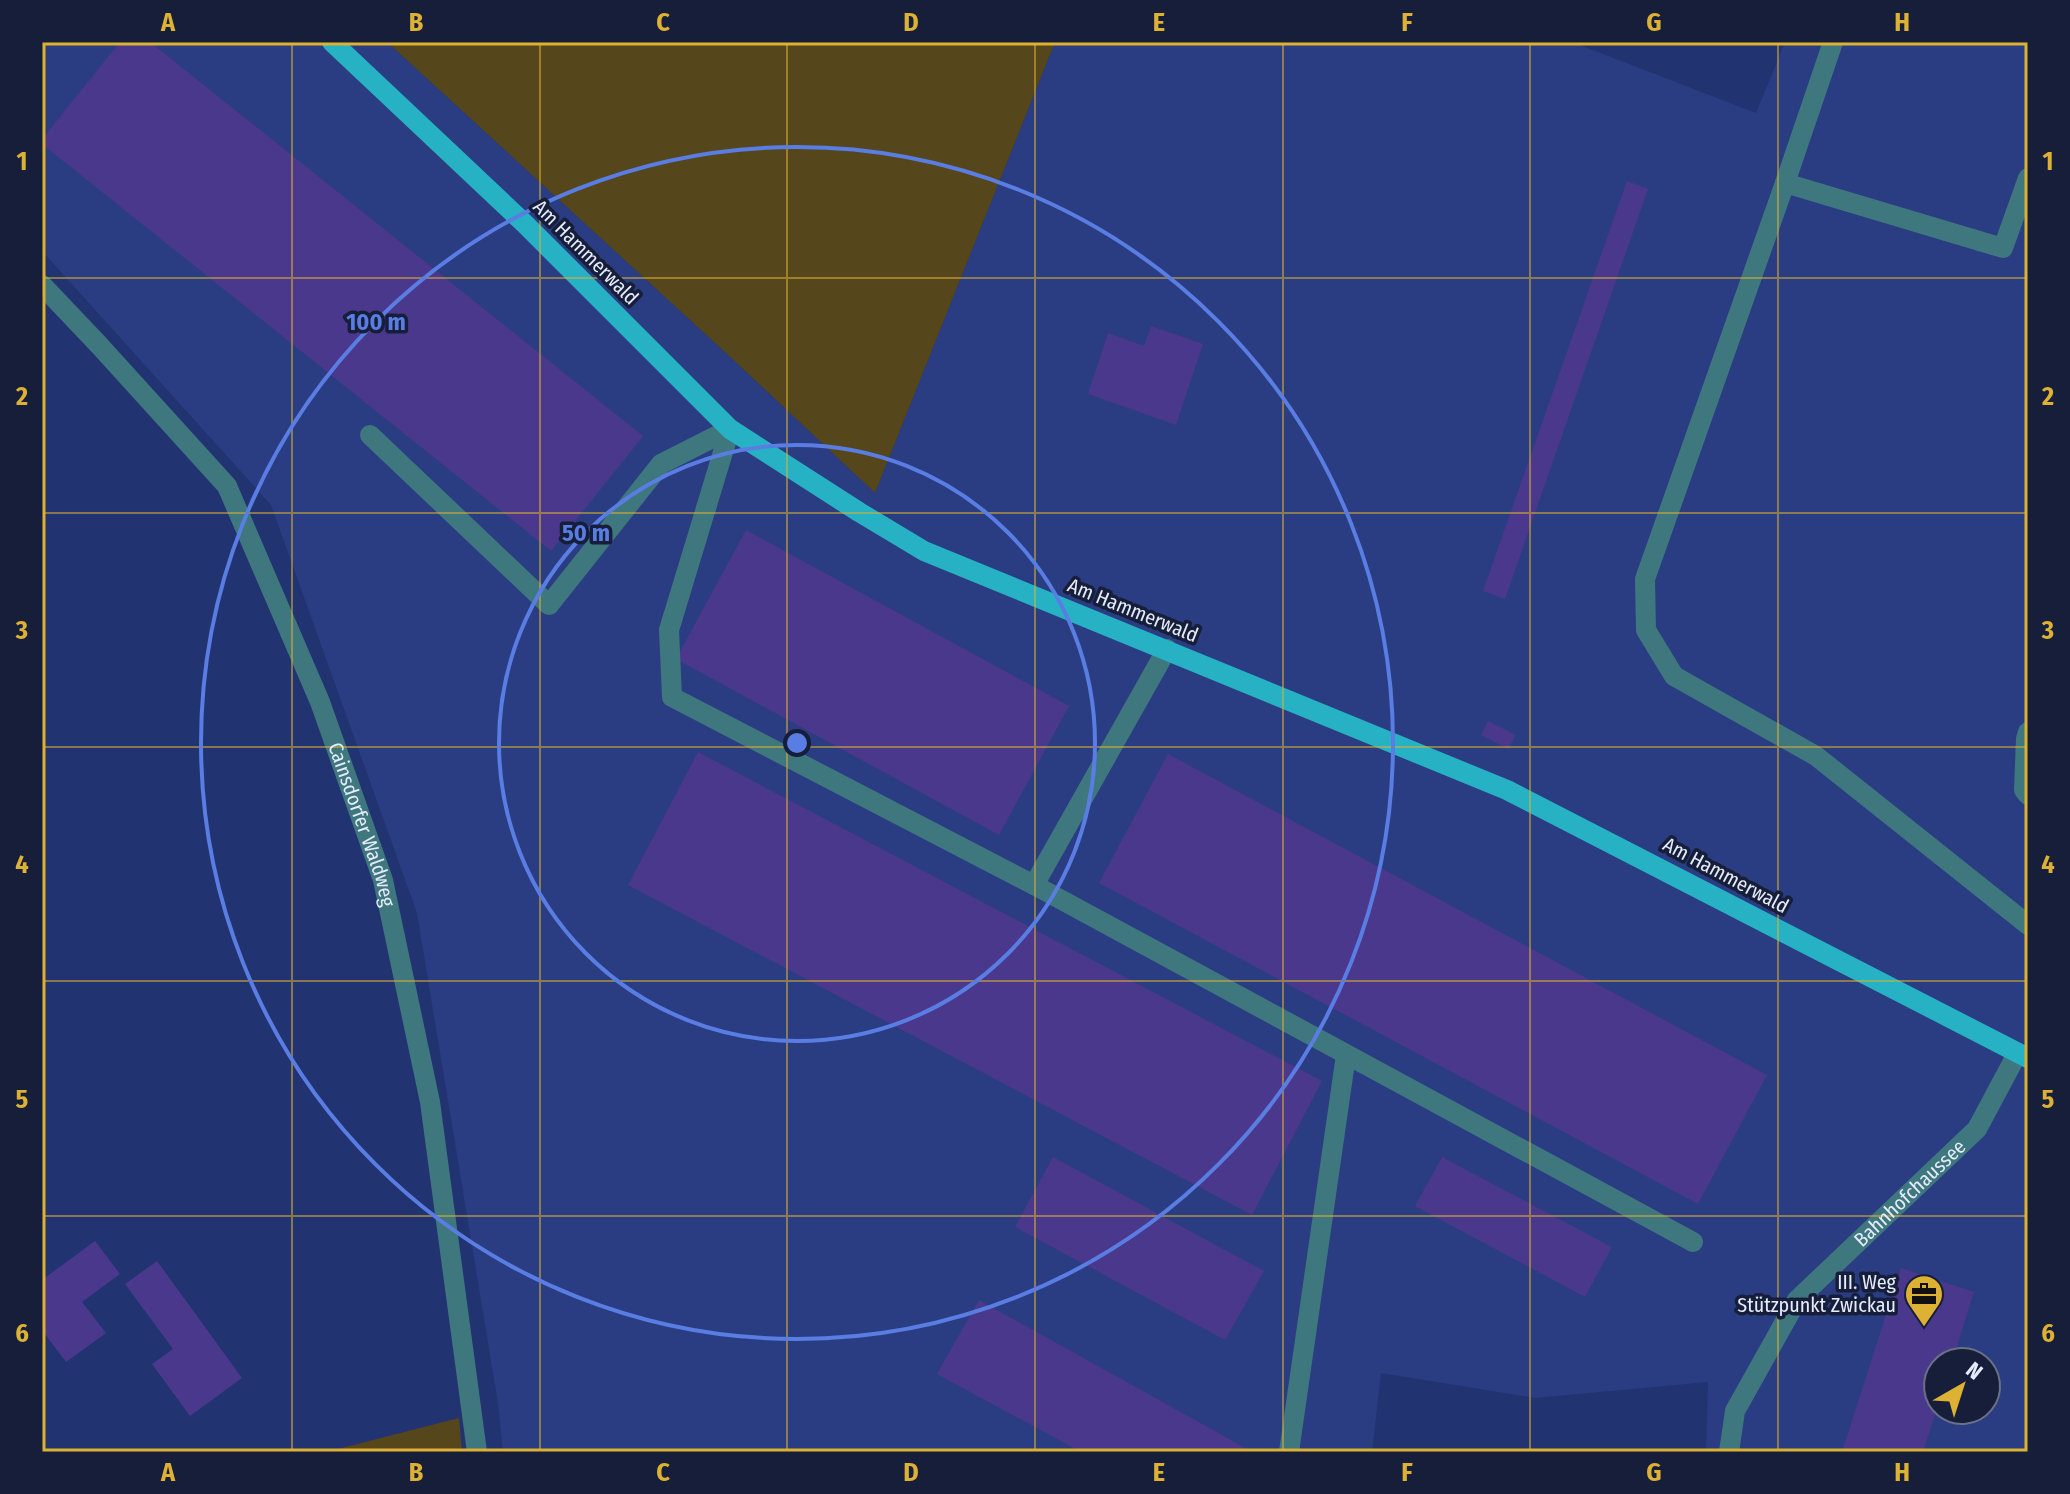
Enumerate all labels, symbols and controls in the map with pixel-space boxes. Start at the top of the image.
text: A [160,7,176,38]
text: B [409,7,424,38]
text: C [656,7,670,38]
text: D [903,7,919,38]
text: E [1153,7,1165,38]
text: F [1401,7,1413,38]
text: G [1646,7,1662,38]
text: H [1894,7,1910,38]
text: 1 [17,146,28,177]
text: 1 [2043,146,2054,177]
street label: Am Hammerwald [529,195,643,309]
text: 100 m [346,308,406,336]
text: 2 [15,381,28,412]
text: 2 [2041,381,2054,412]
text: 50 m [562,519,610,547]
street label: Am Hammerwald [1064,573,1202,647]
text: 3 [15,615,28,646]
text: 3 [2041,615,2054,646]
centre of rings [783,729,811,757]
street label: Cainsdorfer Waldweg [323,739,400,909]
street label: Am Hammerwald [1659,832,1793,918]
text: 4 [15,849,29,880]
text: 4 [2041,849,2055,880]
text: 5 [16,1084,29,1115]
text: 5 [2042,1084,2055,1115]
street label: Bahnhofchaussee [1849,1134,1970,1252]
place label: III. Weg Stützpunkt Zwickau [1737,1270,1897,1317]
office icon: III. Weg Stützpunkt Zwickau [1903,1273,1945,1328]
text: 6 [15,1318,29,1349]
text: 6 [2041,1318,2055,1349]
north arrow [1922,1346,2002,1426]
text: N [1961,1356,1988,1385]
text: A [160,1457,176,1488]
text: B [409,1457,424,1488]
text: C [656,1457,670,1488]
text: D [903,1457,919,1488]
text: E [1153,1457,1165,1488]
text: F [1401,1457,1413,1488]
text: G [1646,1457,1662,1488]
text: H [1894,1457,1910,1488]

